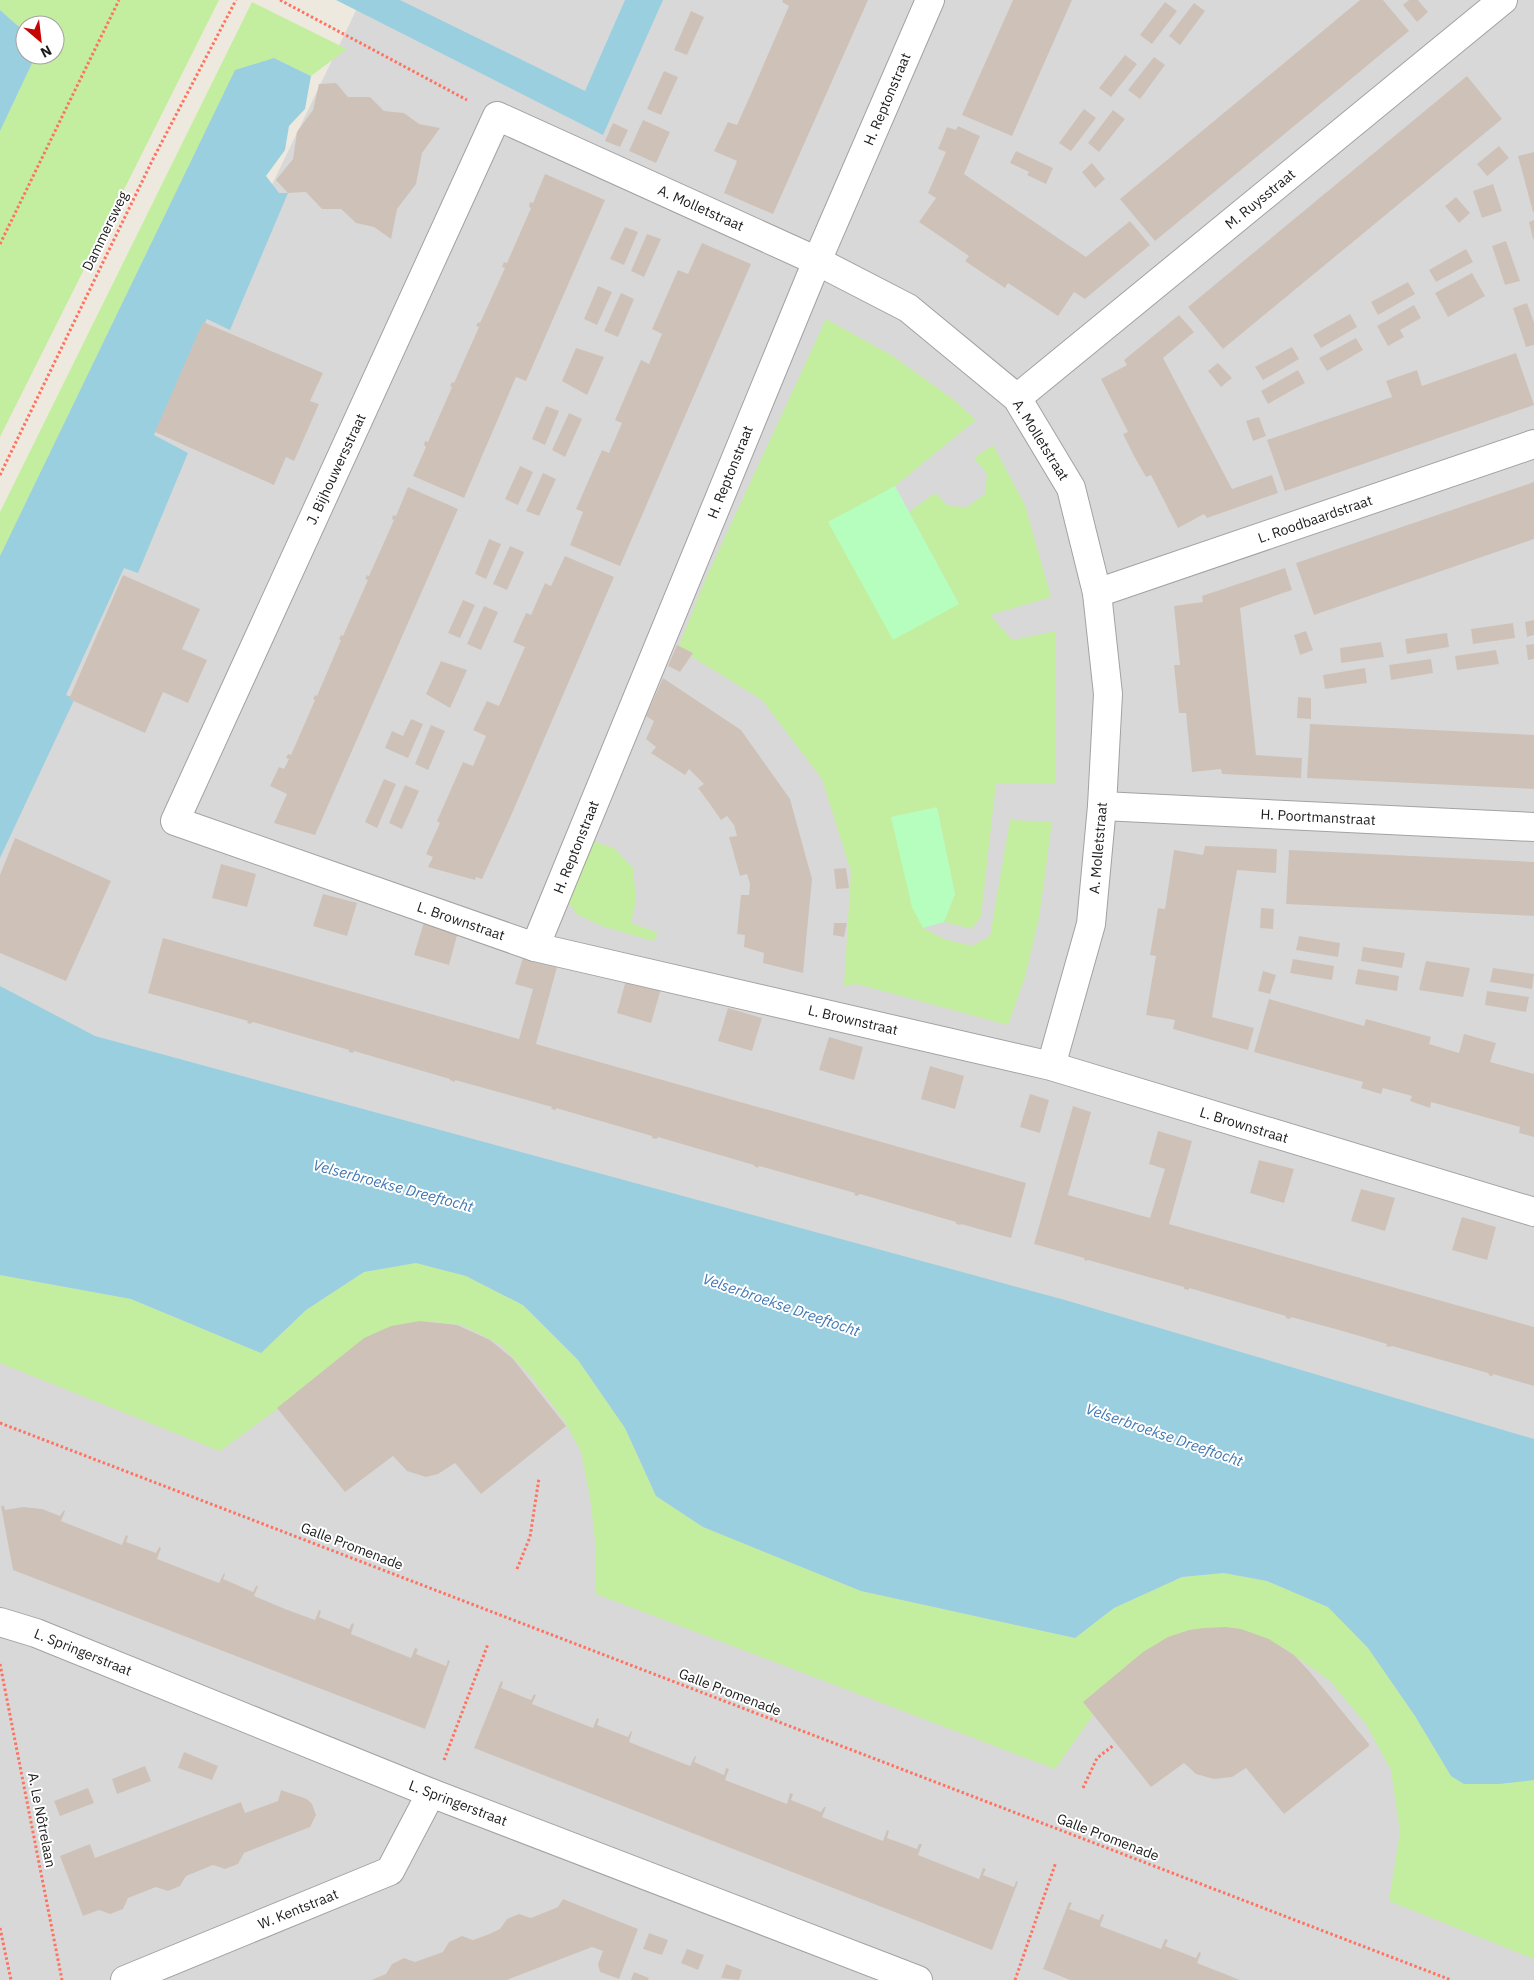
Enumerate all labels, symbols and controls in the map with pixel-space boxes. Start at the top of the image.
north arrow [15,15,65,65]
text: N [37,41,55,62]
street label: H. Reptonstraat [859,50,915,148]
street label: M. Ruysstraat [1221,165,1299,233]
street label: A. Molletstraat [655,181,747,235]
street label: Dammersweg [78,188,132,274]
street label: A. Molletstraat [1009,396,1073,484]
street label: J. Bijhouwersstraat [302,410,370,527]
street label: H. Reptonstraat [703,423,757,521]
street label: L. Roodbaardstraat [1255,491,1375,547]
street label: H. Reptonstraat [549,798,603,896]
street label: A. Molletstraat [1085,801,1111,895]
street label: H. Poortmanstraat [1260,805,1376,829]
street label: L. Brownstraat [415,898,507,944]
street label: L. Brownstraat [806,1001,900,1039]
street label: L. Brownstraat [1197,1103,1291,1147]
water label: Velserbroekse Dreeftocht [311,1155,476,1216]
water label: Velserbroekse Dreeftocht [700,1269,863,1341]
water label: Velserbroekse Dreeftocht [1083,1399,1246,1471]
street label: Galle Promenade [298,1518,406,1574]
street label: L. Springerstraat [31,1624,135,1680]
street label: Galle Promenade [676,1664,784,1720]
street label: A. Le Nôtrelaan [24,1771,60,1869]
street label: L. Springerstraat [406,1776,510,1830]
street label: Galle Promenade [1054,1809,1162,1865]
street label: W. Kentstraat [255,1885,341,1933]

